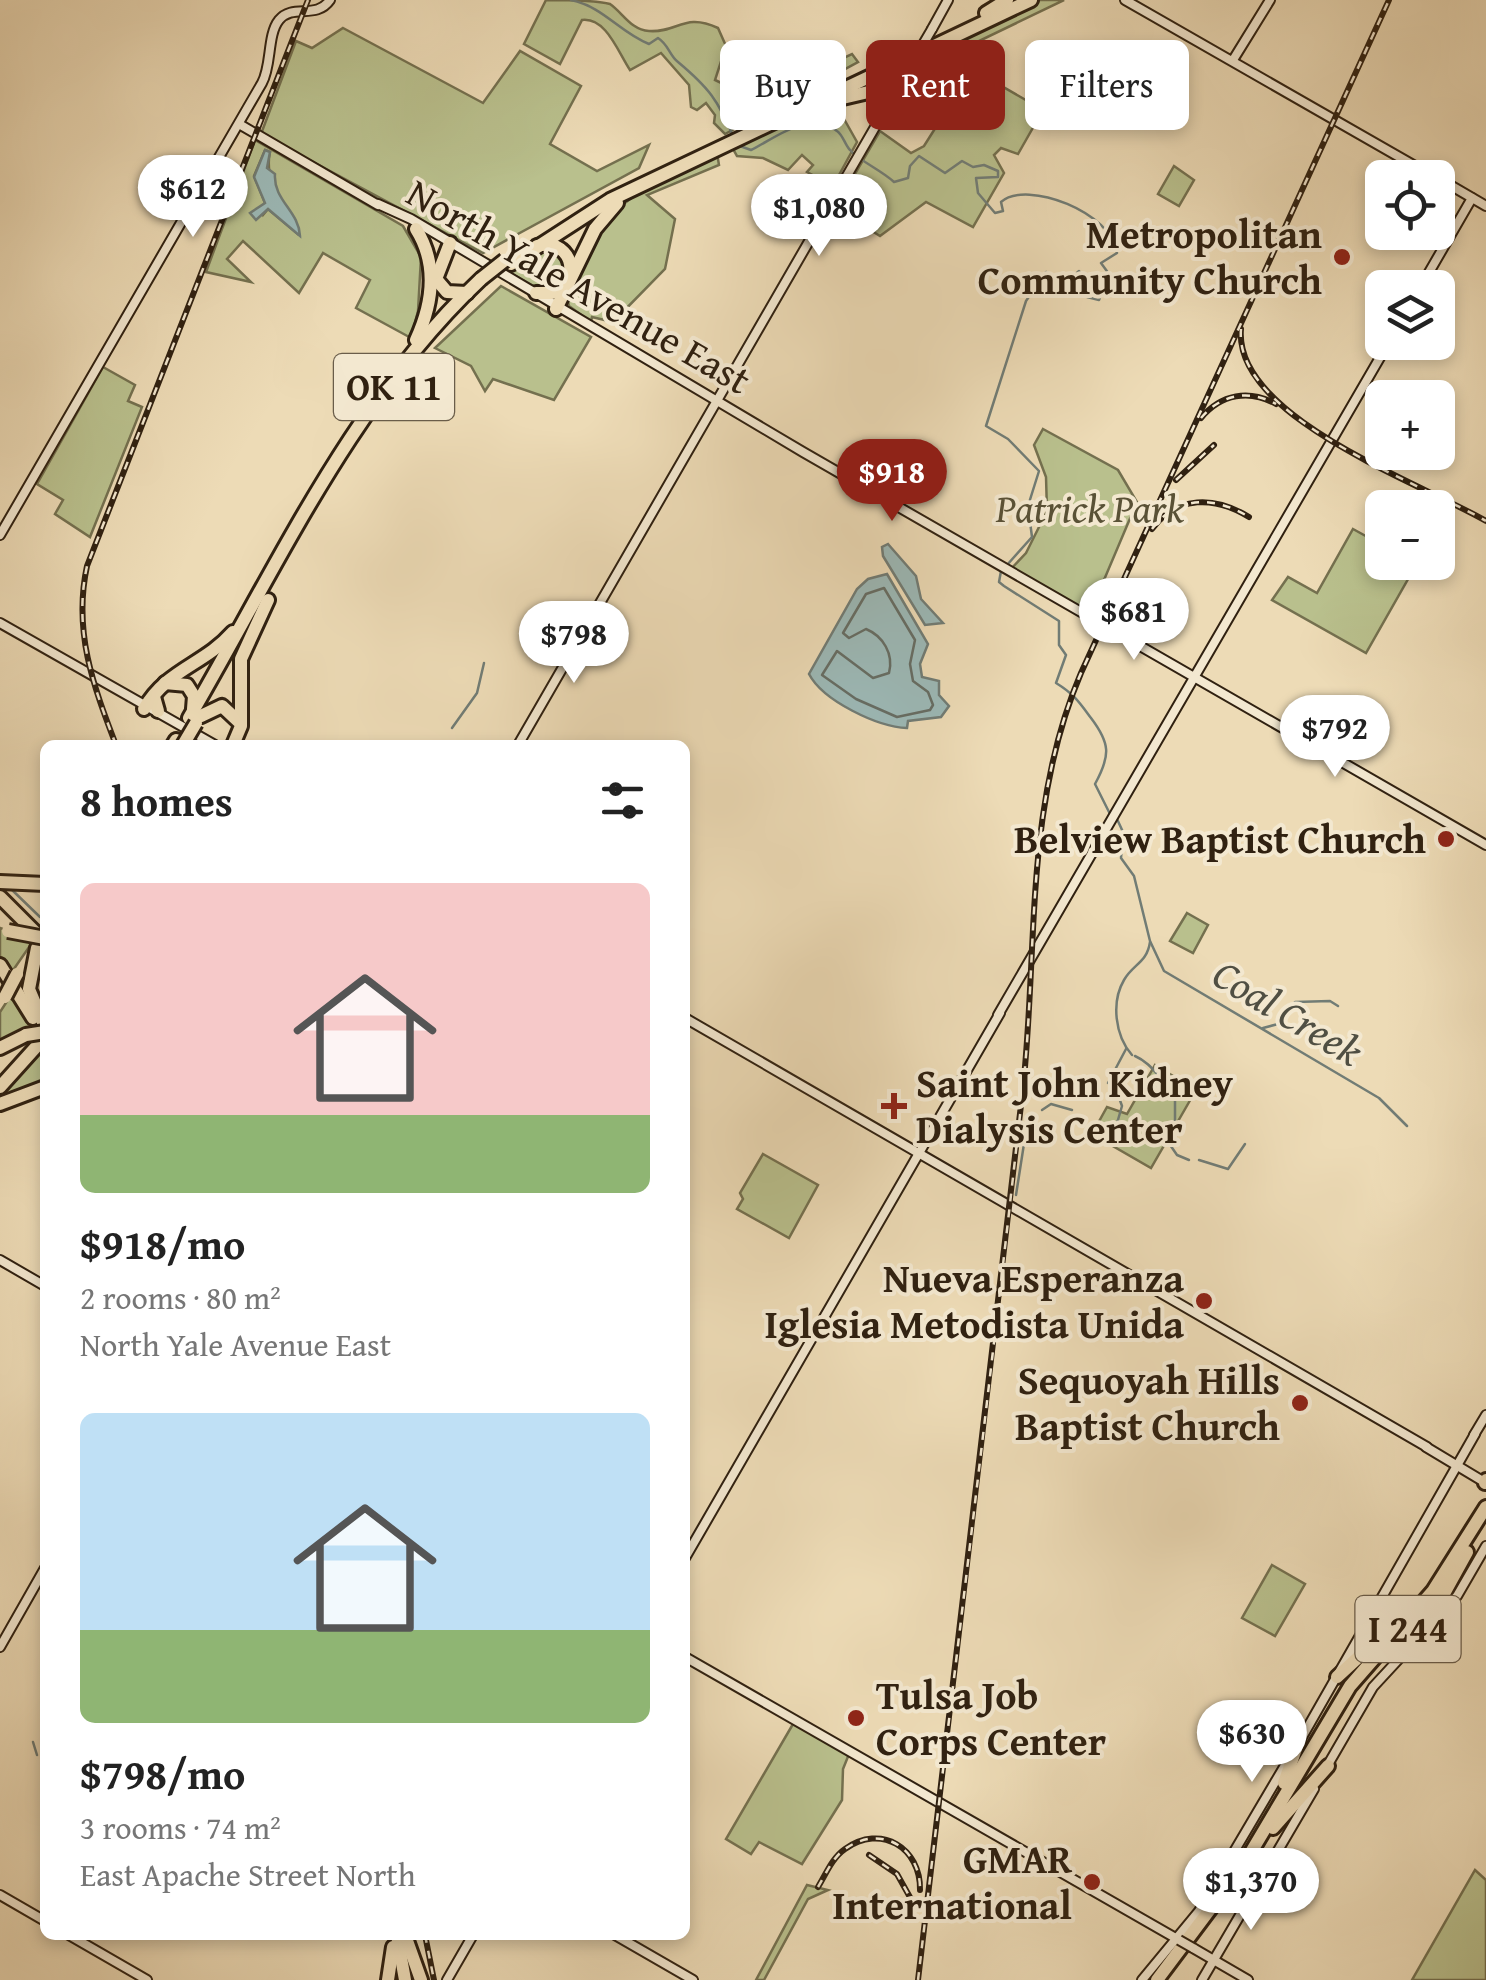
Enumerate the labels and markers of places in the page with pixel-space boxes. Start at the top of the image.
pin: $612 [134,155,252,240]
pin: $1,080 [738,174,900,259]
place label: Metropolitan Community Church [978,204,1322,309]
marker: Metropolitan Community Church [1331,246,1353,268]
pin: $918 [833,439,951,524]
pin: $681 [1075,578,1193,663]
pin: $798 [515,601,633,686]
pin: $792 [1276,695,1394,780]
place label: Belview Baptist Church [1014,809,1426,868]
marker: Belview Baptist Church [1435,828,1457,850]
place label: Saint John Kidney Dialysis Center [916,1053,1234,1158]
marker: Saint John Kidney Dialysis Center [881,1093,907,1119]
place label: Nueva Esperanza Iglesia Metodista Unida [765,1248,1184,1353]
marker: Nueva Esperanza Iglesia Metodista Unida [1193,1290,1215,1312]
place label: Sequoyah Hills Baptist Church [1015,1350,1280,1455]
marker: Sequoyah Hills Baptist Church [1289,1392,1311,1414]
place label: Tulsa Job Corps Center [876,1665,1106,1770]
pin: $630 [1193,1700,1311,1785]
marker: Tulsa Job Corps Center [845,1707,867,1729]
place label: GMAR International [832,1829,1072,1934]
pin: $1,370 [1170,1848,1332,1933]
marker: GMAR International [1081,1871,1103,1893]

